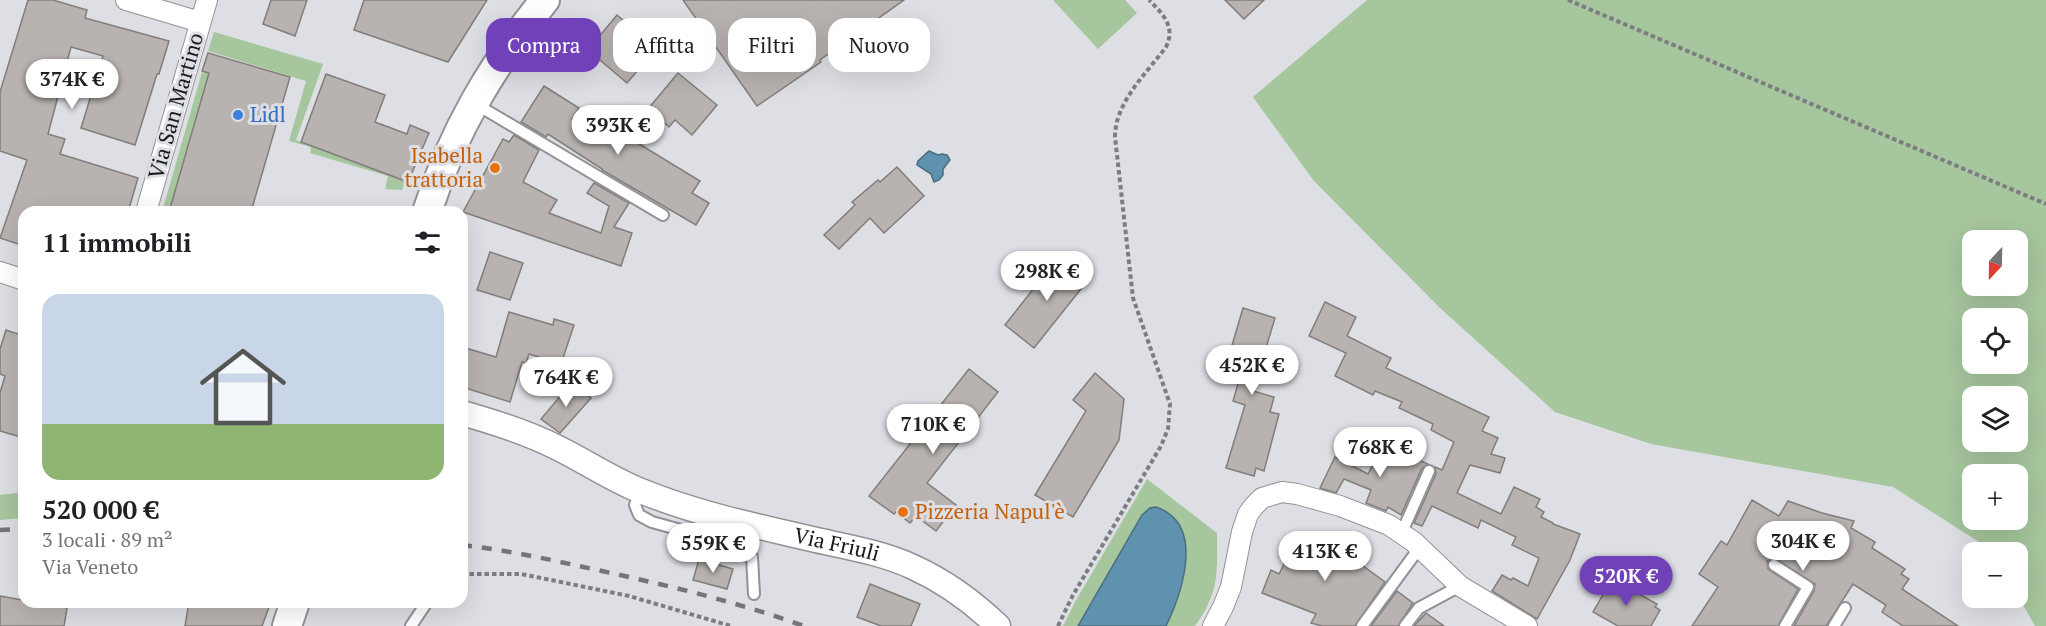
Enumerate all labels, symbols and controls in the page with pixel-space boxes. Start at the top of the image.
chip: Compra [486,18,601,72]
chip: Affitta [613,18,716,72]
chip: Filtri [728,18,816,72]
chip: Nuovo [828,18,930,72]
street label: Via San Martino [141,29,209,182]
pin: 374K € [23,59,121,110]
text: 374K € [40,65,104,92]
place label: Lidl [250,100,286,128]
pin: 393K € [569,105,667,156]
marker: Lidl [231,108,245,122]
text: 393K € [586,111,650,138]
place label: Isabella trattoria [404,141,483,193]
marker: Isabella trattoria [488,161,502,175]
text: 11 immobili [42,225,192,259]
icon: filters [411,226,444,259]
north arrow [1962,230,2028,296]
map controls [1962,230,2028,608]
pin: 298K € [998,251,1096,302]
text: 298K € [1015,257,1079,284]
button: locate [1962,308,2028,374]
icon: home [189,333,297,441]
pin: 452K € [1203,345,1301,396]
text: 452K € [1220,351,1284,378]
pin: 764K € [517,357,615,408]
text: 764K € [534,363,598,390]
button: layers [1962,386,2028,452]
pin: 710K € [884,404,982,455]
text: 710K € [901,410,965,437]
pin: 768K € [1331,427,1429,478]
text: 768K € [1348,433,1412,460]
button: + [1962,464,2028,530]
text: 520 000 € [42,492,159,526]
place label: Pizzeria Napul'è [915,497,1065,525]
marker: Pizzeria Napul'è [896,505,910,519]
street label: Via Friuli [791,520,883,567]
pin: 304K € [1754,521,1852,572]
pin: 559K € [664,523,762,574]
text: 3 locali · 89 m² [42,526,173,553]
text: 304K € [1771,527,1835,554]
text: 559K € [681,529,745,556]
pin: 413K € [1276,531,1374,582]
text: 413K € [1293,537,1357,564]
button: − [1962,542,2028,608]
text: Via Veneto [42,553,138,580]
pin: 520K € [1577,556,1675,607]
text: 520K € [1594,562,1658,589]

